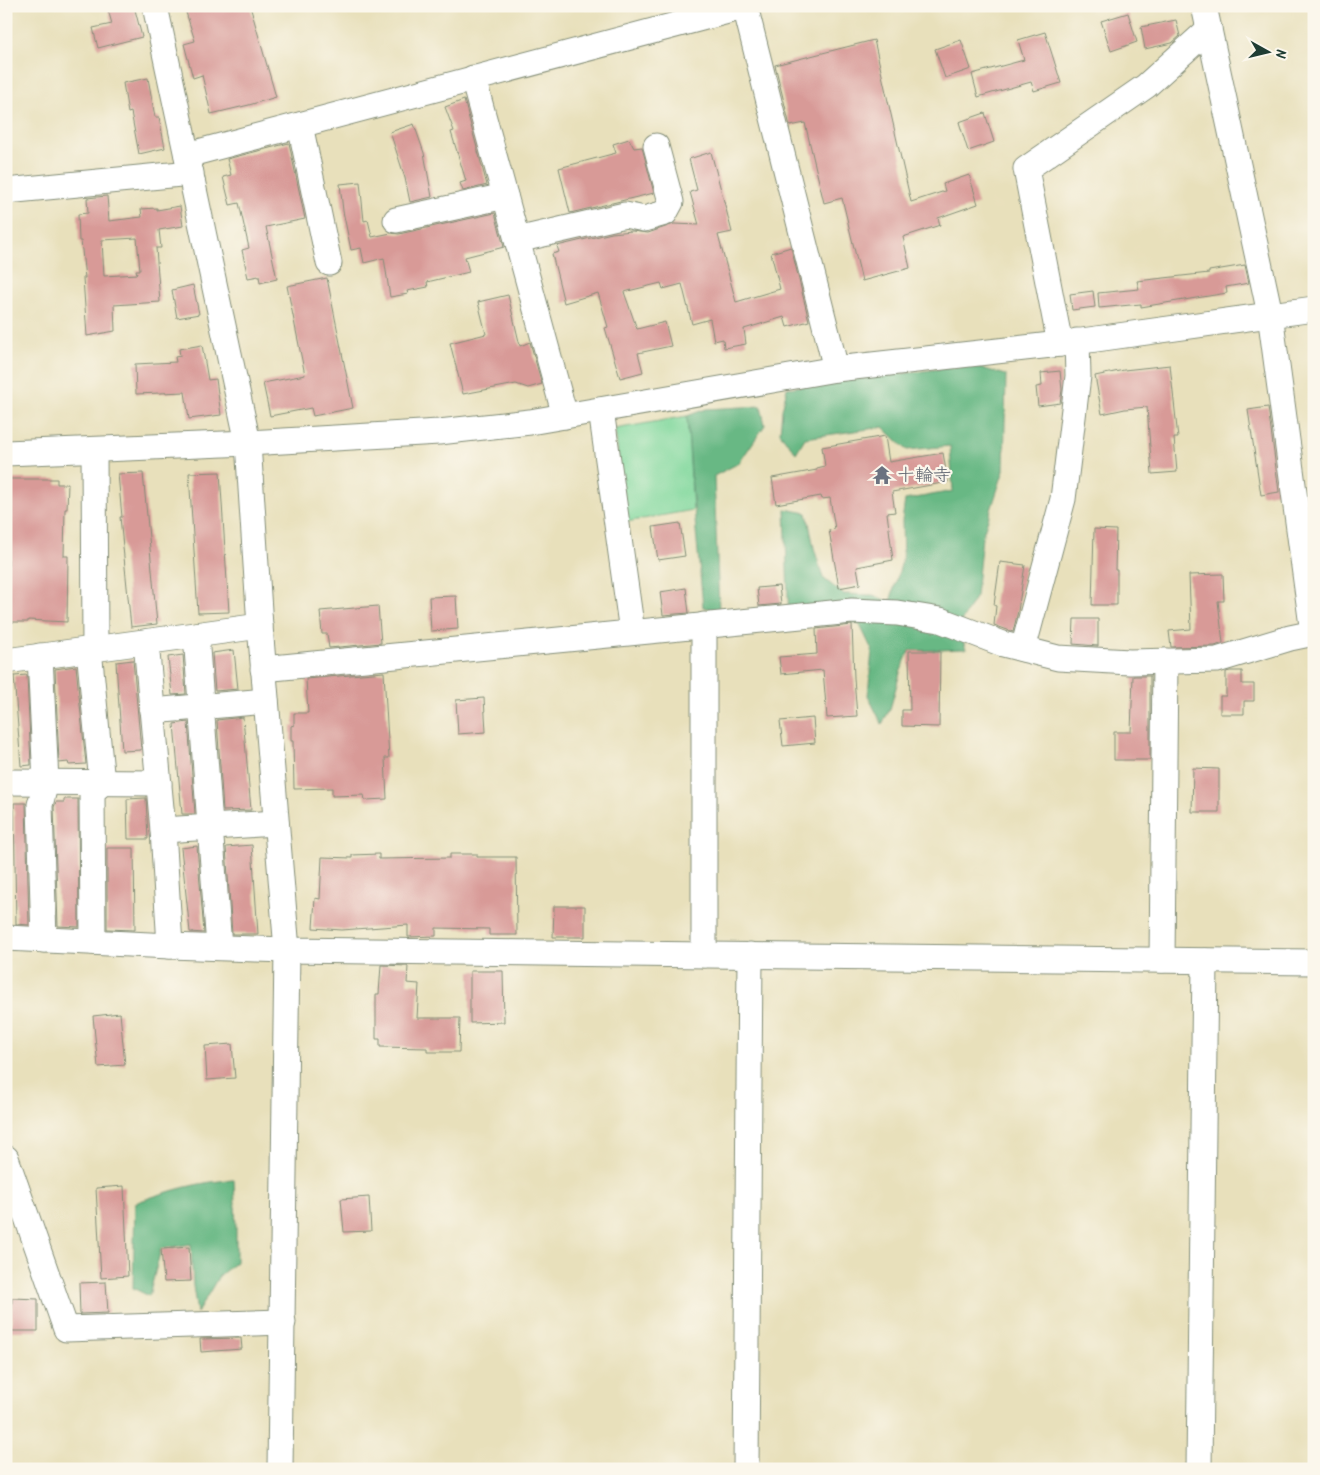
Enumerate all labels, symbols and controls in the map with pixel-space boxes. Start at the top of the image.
north arrow [1242,28,1292,78]
text: N [1268,48,1291,60]
place label: 十輪寺 [897,462,951,491]
temple icon: 十輪寺 [871,464,893,486]

